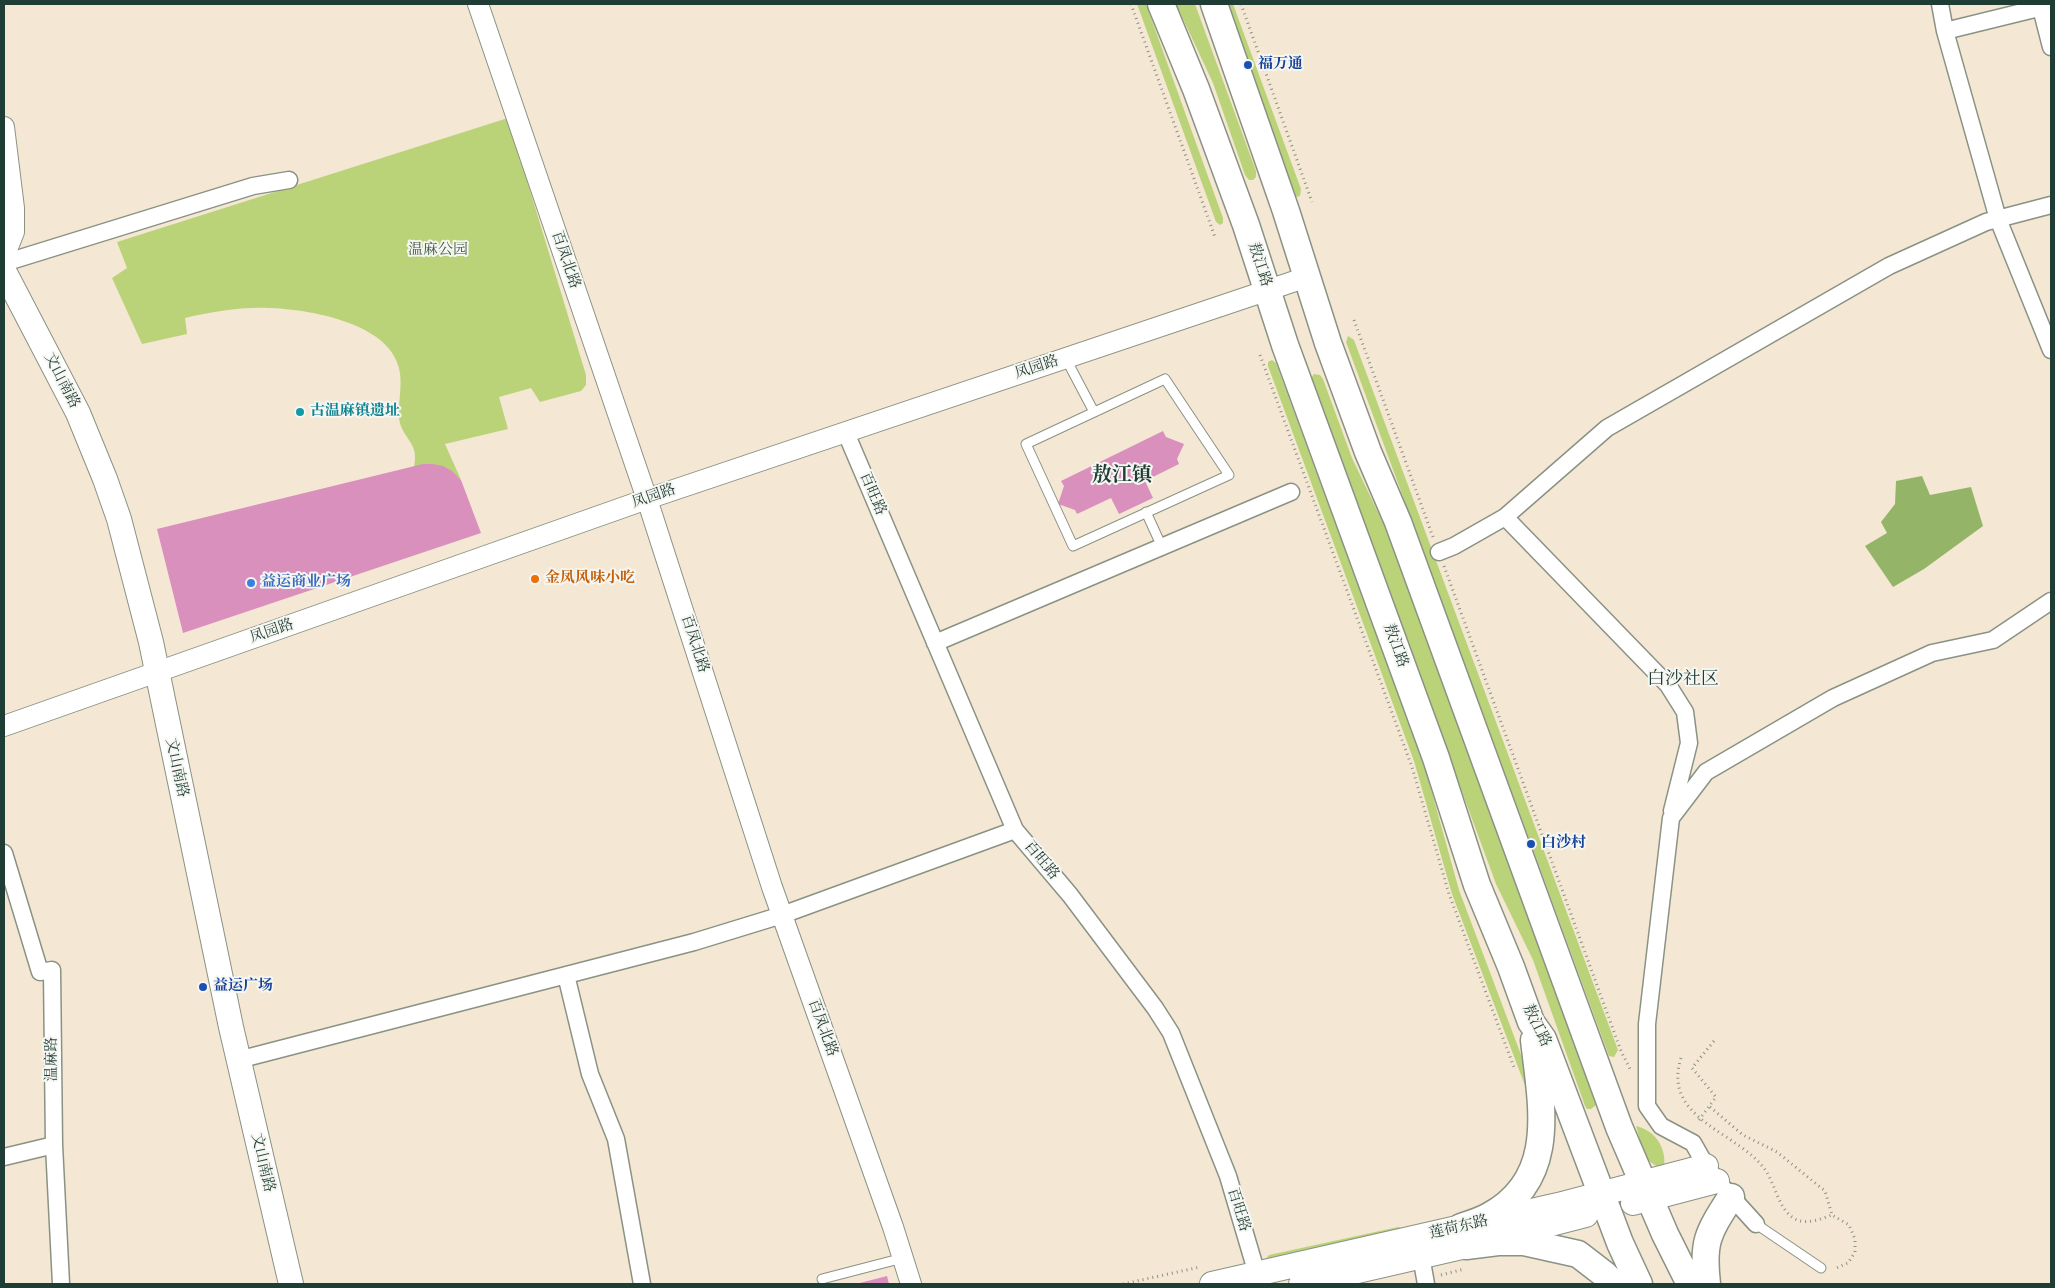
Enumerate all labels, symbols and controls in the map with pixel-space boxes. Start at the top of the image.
place label: 福万通 [1258,56,1303,74]
marker: 福万通 [1242,59,1254,71]
street label: 百凤北路 [547,229,583,291]
street label: 敖江路 [1243,241,1275,289]
park label: 温麻公园 [408,242,468,260]
street label: 文山南路 [39,350,83,412]
street label: 凤园路 [1013,352,1061,384]
place label: 古温麻镇遗址 [310,403,400,421]
marker: 古温麻镇遗址 [294,406,306,418]
district label: 敖江镇 [1092,465,1152,489]
street label: 百旺路 [855,470,889,518]
street label: 凤园路 [630,481,678,513]
place label: 金凤风味小吃 [545,570,635,588]
marker: 金凤风味小吃 [529,573,541,585]
place label: 益运商业广场 [261,574,351,592]
marker: 益运商业广场 [245,577,257,589]
street label: 百凤北路 [676,613,712,675]
street label: 凤园路 [248,616,296,648]
street label: 敖江路 [1379,622,1411,670]
district label: 白沙社区 [1647,669,1719,691]
street label: 文山南路 [161,737,191,799]
place label: 白沙村 [1541,835,1586,853]
street label: 百旺路 [1020,838,1062,884]
marker: 白沙村 [1525,838,1537,850]
place label: 益运广场 [213,978,273,996]
marker: 益运广场 [197,981,209,993]
street label: 百凤北路 [803,997,841,1059]
street label: 敖江路 [1518,1002,1554,1050]
street label: 温麻路 [44,1037,62,1081]
street label: 文山南路 [246,1132,278,1194]
street label: 百旺路 [1223,1186,1253,1234]
street label: 莲荷东路 [1428,1212,1490,1244]

